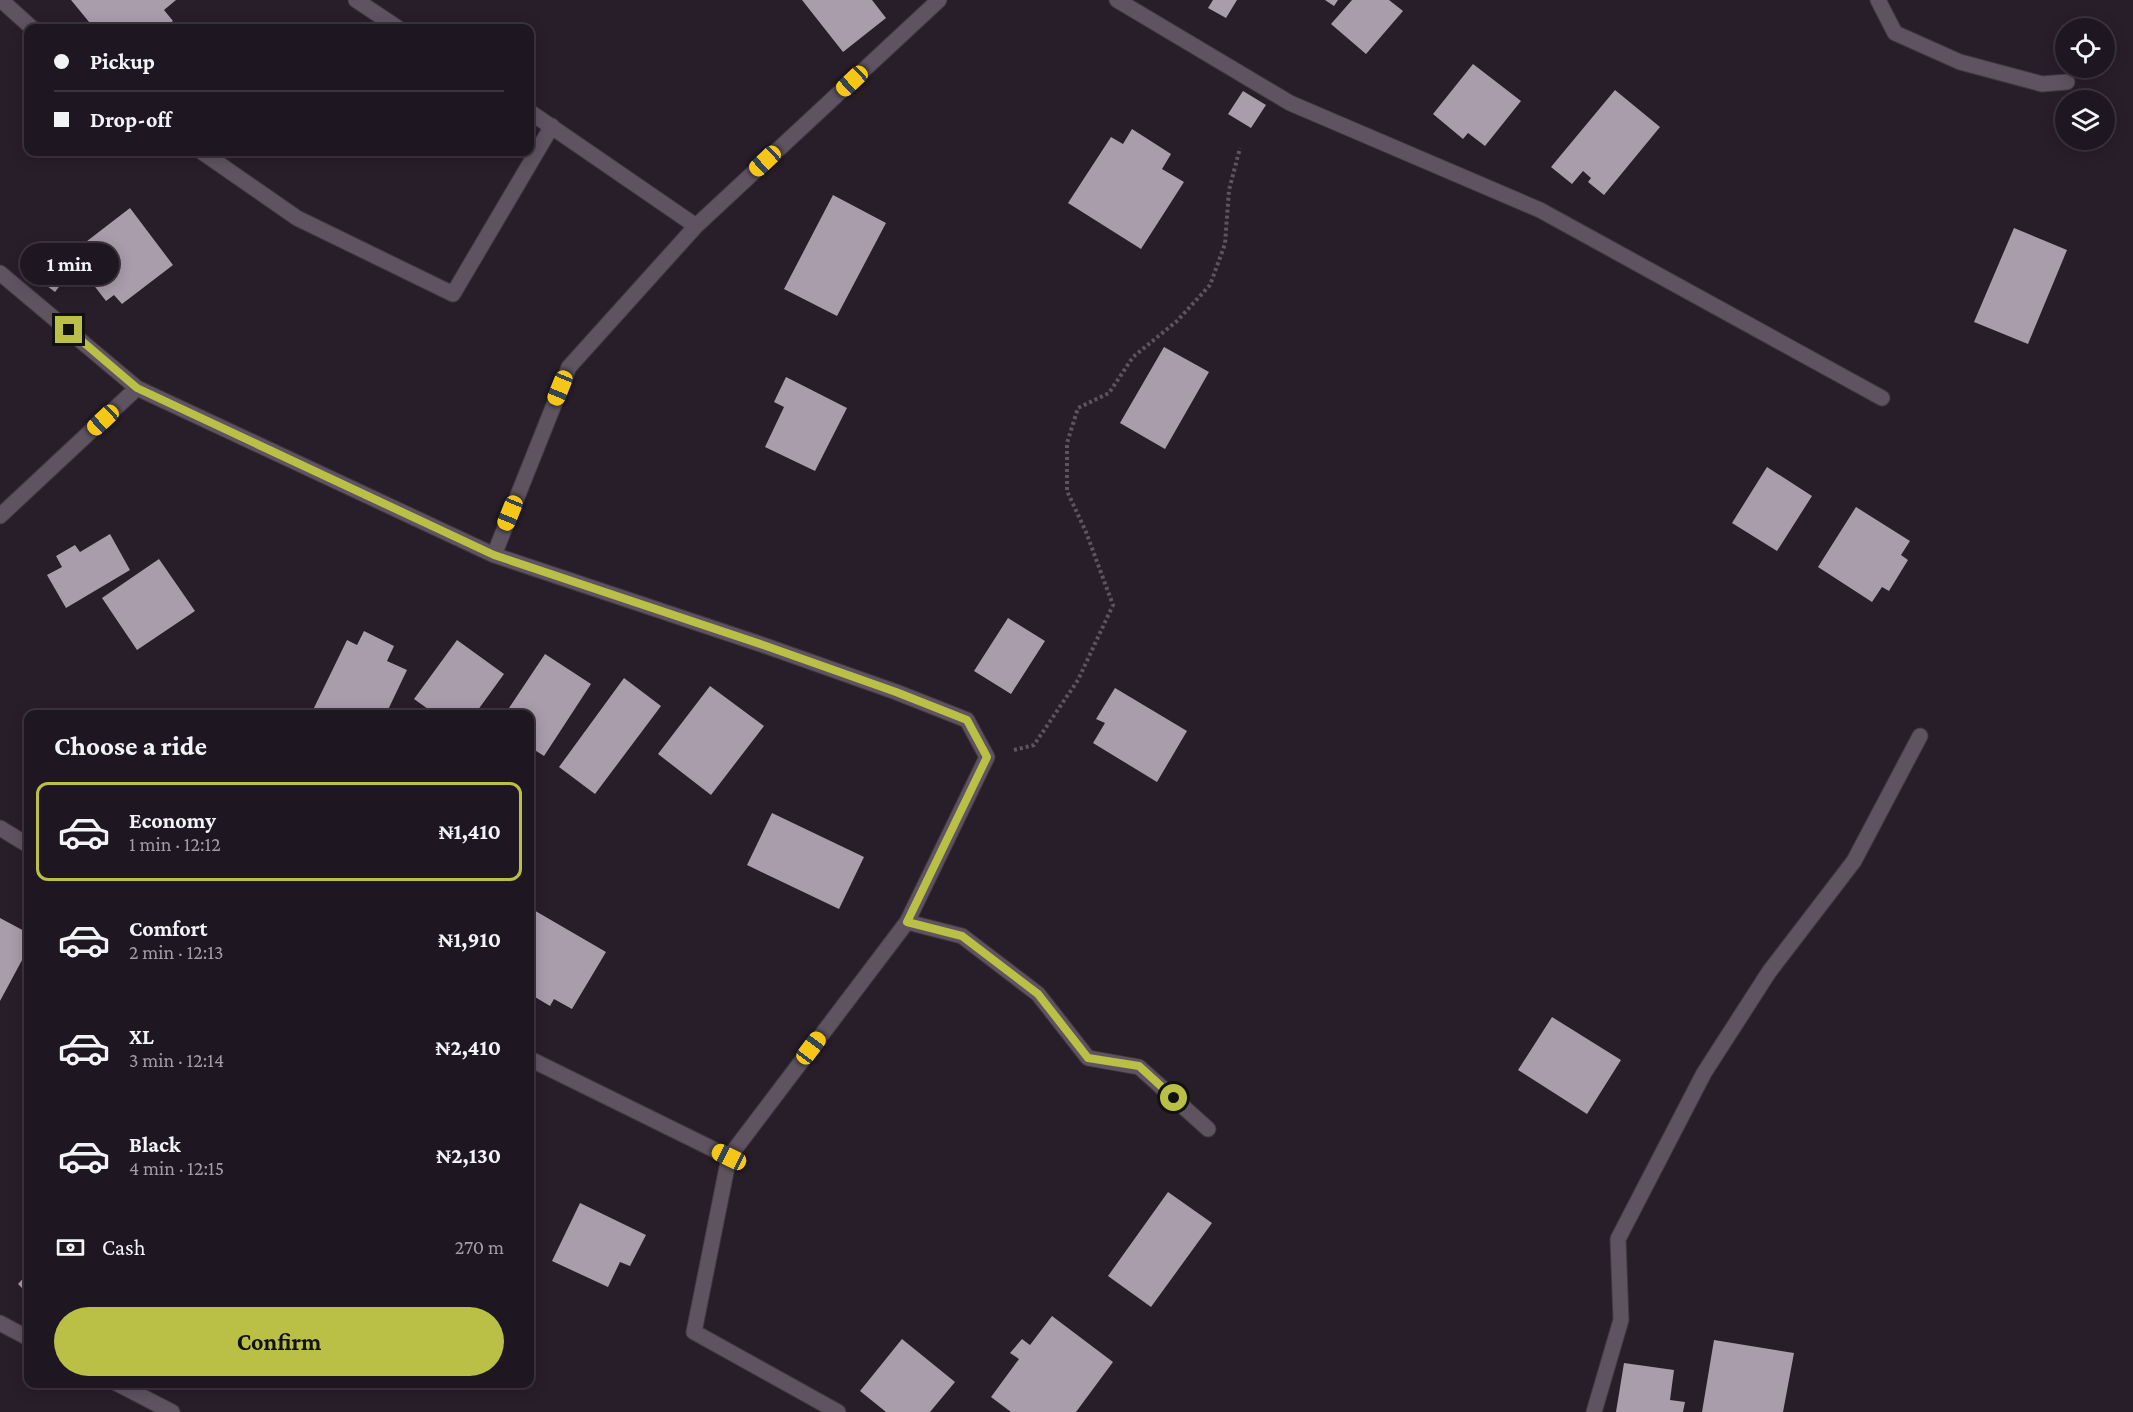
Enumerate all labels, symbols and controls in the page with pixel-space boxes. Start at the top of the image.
map controls [2055,18,2115,150]
button: locate [2055,18,2115,78]
text: Pickup [90,49,155,74]
car [833,62,871,100]
button: layers [2055,90,2115,150]
text: Drop-off [90,107,172,132]
car [746,142,784,180]
callout: 1 min [20,243,118,285]
text: 1 min [47,253,92,275]
route end [55,316,82,343]
car [545,368,575,408]
car [84,401,122,439]
car [495,493,525,533]
text: Choose a ride [54,731,207,761]
icon: car [57,805,111,859]
text: Economy [129,808,216,833]
text: ₦1,410 [439,819,501,844]
text: 1 min · 12:12 [129,833,221,855]
icon: car [57,913,111,967]
text: Comfort [129,916,207,941]
text: ₦1,910 [438,927,501,952]
text: 2 min · 12:13 [129,941,224,963]
icon: car [57,1021,111,1075]
text: XL [129,1024,154,1049]
car [793,1028,829,1068]
text: ₦2,410 [436,1035,501,1060]
text: 3 min · 12:14 [129,1049,224,1071]
route start [1160,1084,1187,1111]
icon: car [57,1129,111,1183]
text: Black [129,1132,181,1157]
car [709,1141,749,1173]
text: ₦2,130 [436,1143,501,1168]
text: 4 min · 12:15 [129,1157,224,1179]
icon: cash [54,1231,87,1264]
text: Cash [102,1235,146,1260]
text: 270 m [455,1236,504,1258]
button: Confirm [54,1307,504,1376]

